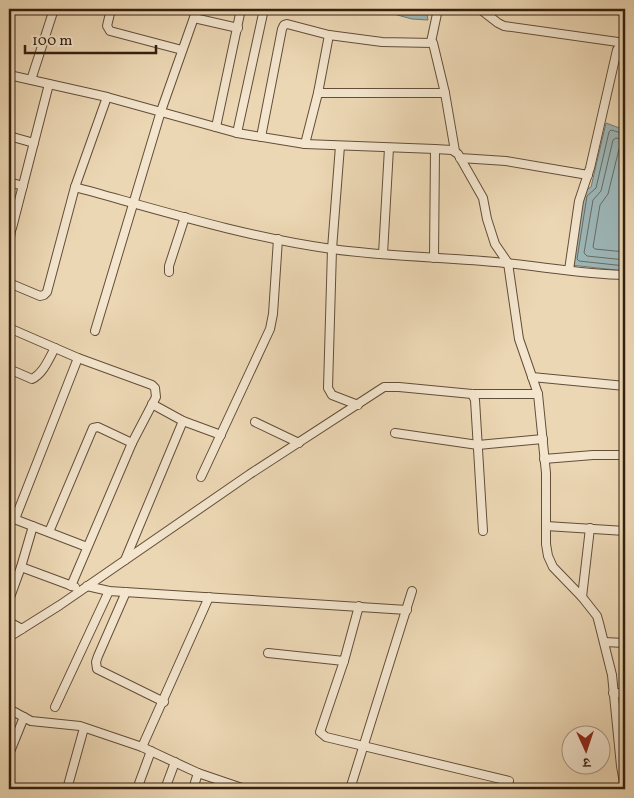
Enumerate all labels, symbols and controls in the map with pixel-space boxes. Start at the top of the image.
scale bar [25,22,156,54]
text: 100 m [32,31,72,52]
north arrow [562,726,612,776]
text: उ [582,752,592,771]

